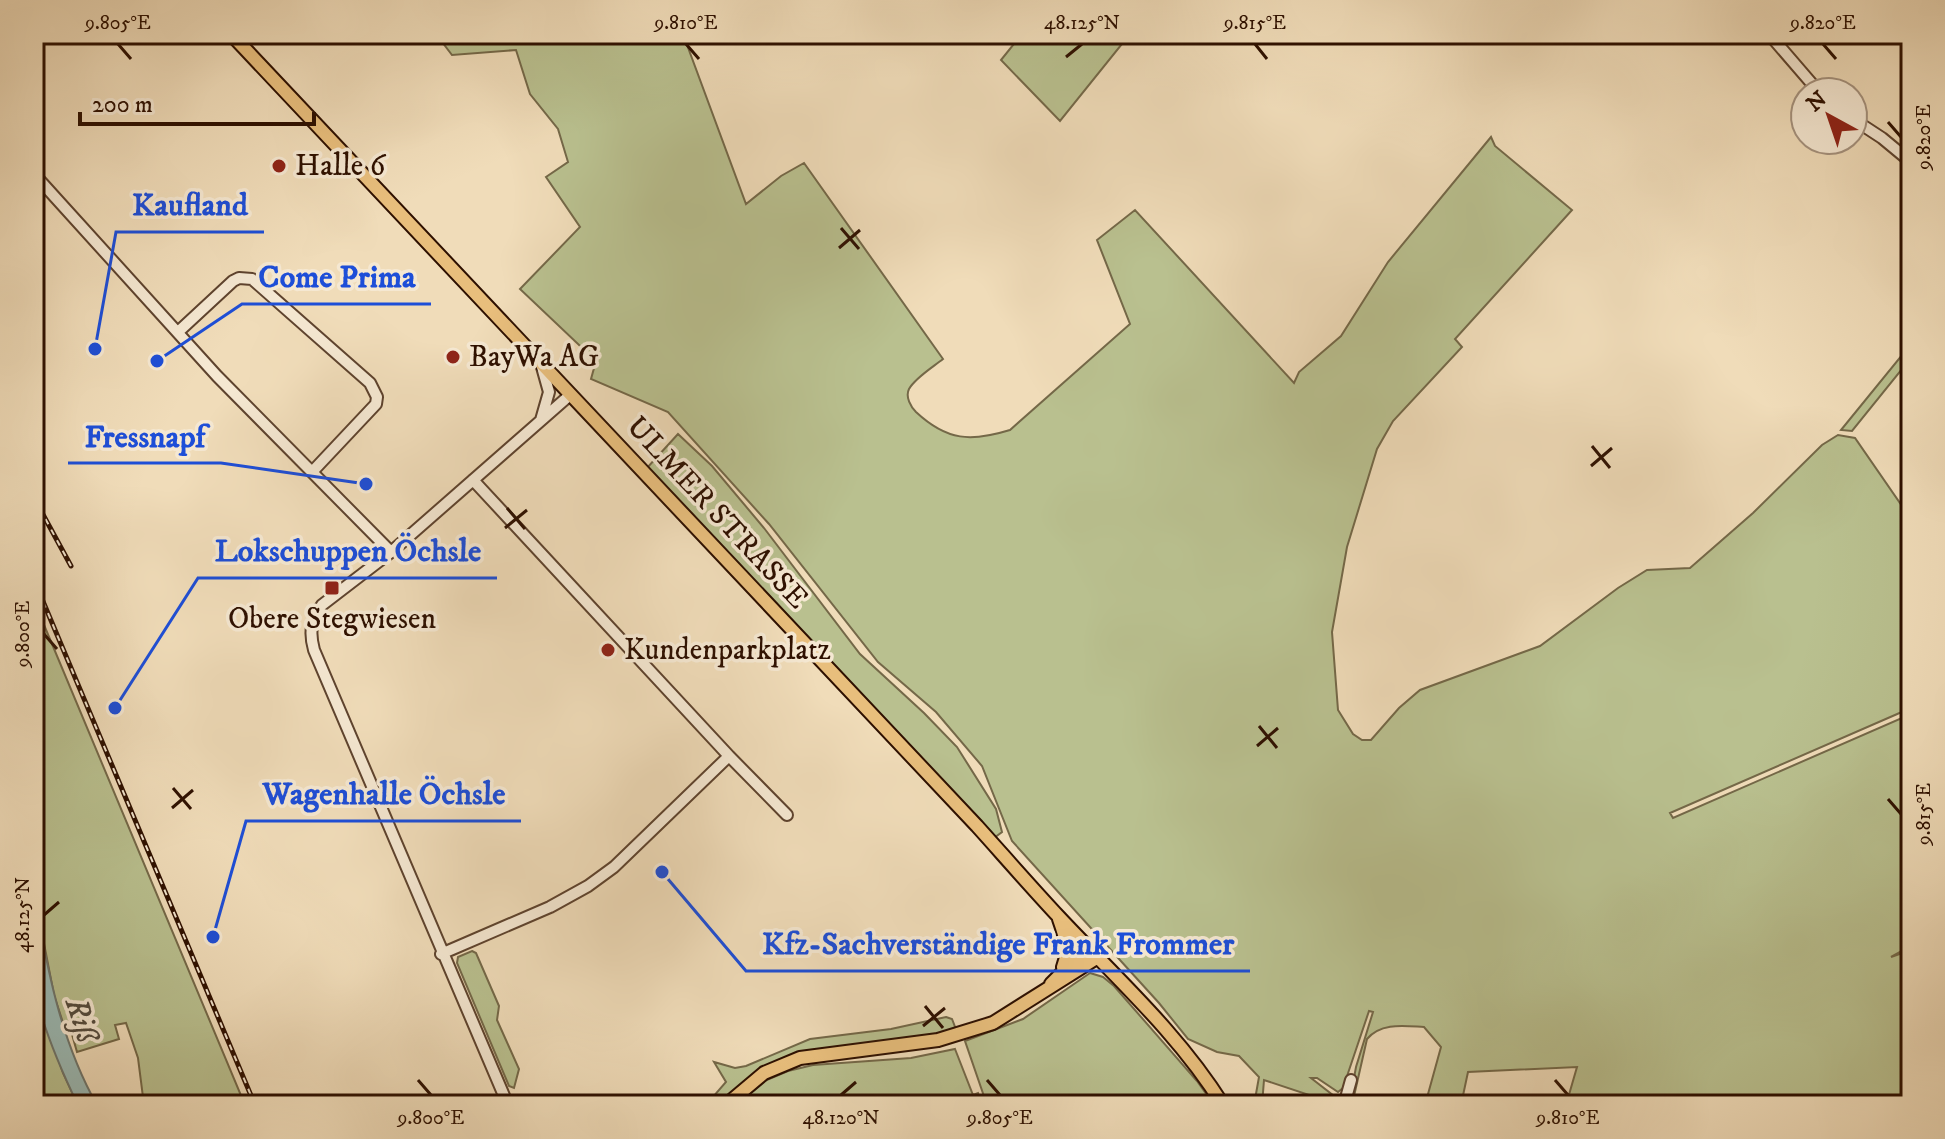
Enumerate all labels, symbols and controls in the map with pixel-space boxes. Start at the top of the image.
text: 9.805°E [84,11,151,36]
text: 9.810°E [653,11,718,36]
text: 48.125°N [1044,11,1120,36]
text: 9.815°E [1223,11,1286,36]
text: 9.820°E [1789,11,1856,36]
scale bar [80,76,314,126]
north arrow [1789,76,1869,156]
text: N [1802,86,1833,118]
text: 200 m [92,90,153,120]
text: 9.820°E [1912,104,1937,171]
place label: Halle 6 [295,148,387,185]
marker: Halle 6 [270,157,288,175]
callout: Kaufland [116,176,264,232]
text: Kaufland [132,186,249,226]
callout: Come Prima [242,248,431,304]
text: Come Prima [258,258,416,298]
place label: BayWa AG [469,339,599,376]
marker: BayWa AG [444,348,462,366]
callout: Fressnapf [68,407,221,463]
street label: ULMER STRASSE [618,409,816,617]
text: Fressnapf [84,418,211,458]
callout: Lokschuppen Öchsle [198,522,497,578]
text: Lokschuppen Öchsle [215,532,481,572]
marker: Obere Stegwiesen [323,579,341,597]
text: 9.800°E [11,601,36,668]
place label: Obere Stegwiesen [228,601,436,638]
place label: Kundenparkplatz [624,632,831,669]
marker: Kundenparkplatz [599,641,617,659]
callout: Wagenhalle Öchsle [246,765,521,821]
text: Wagenhalle Öchsle [262,775,505,815]
text: 9.815°E [1912,783,1937,846]
text: 48.125°N [11,877,36,953]
callout: Kfz-Sachverständige Frank Frommer [746,915,1250,971]
text: Kfz-Sachverständige Frank Frommer [762,925,1235,965]
water label: Riß [54,991,108,1049]
text: 9.800°E [397,1106,464,1131]
text: 48.120°N [802,1106,880,1131]
text: 9.805°E [966,1106,1033,1131]
text: 9.810°E [1535,1106,1600,1131]

